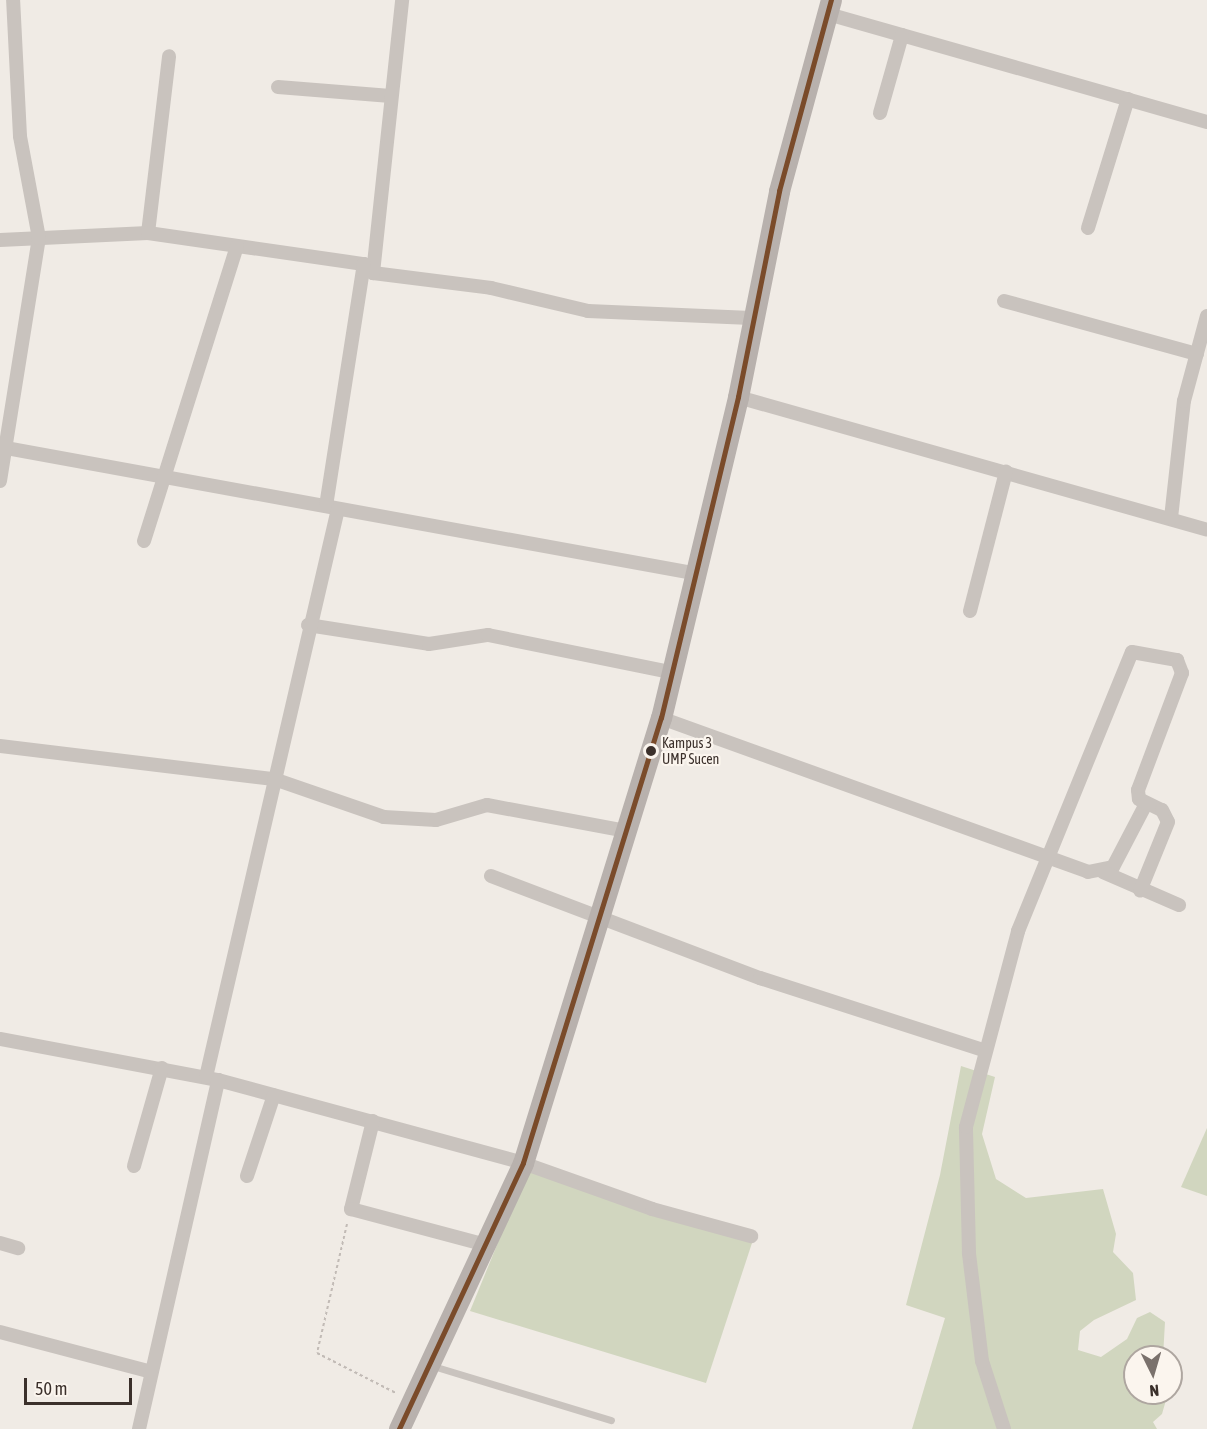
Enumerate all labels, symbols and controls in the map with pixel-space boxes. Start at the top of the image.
place label: Kampus 3 UMP Sucen [662,735,719,768]
marker: Kampus 3 UMP Sucen [645,745,657,757]
north arrow [1123,1345,1183,1405]
scale bar [27,1366,135,1404]
text: 50 m [35,1378,67,1399]
text: N [1149,1382,1160,1400]

